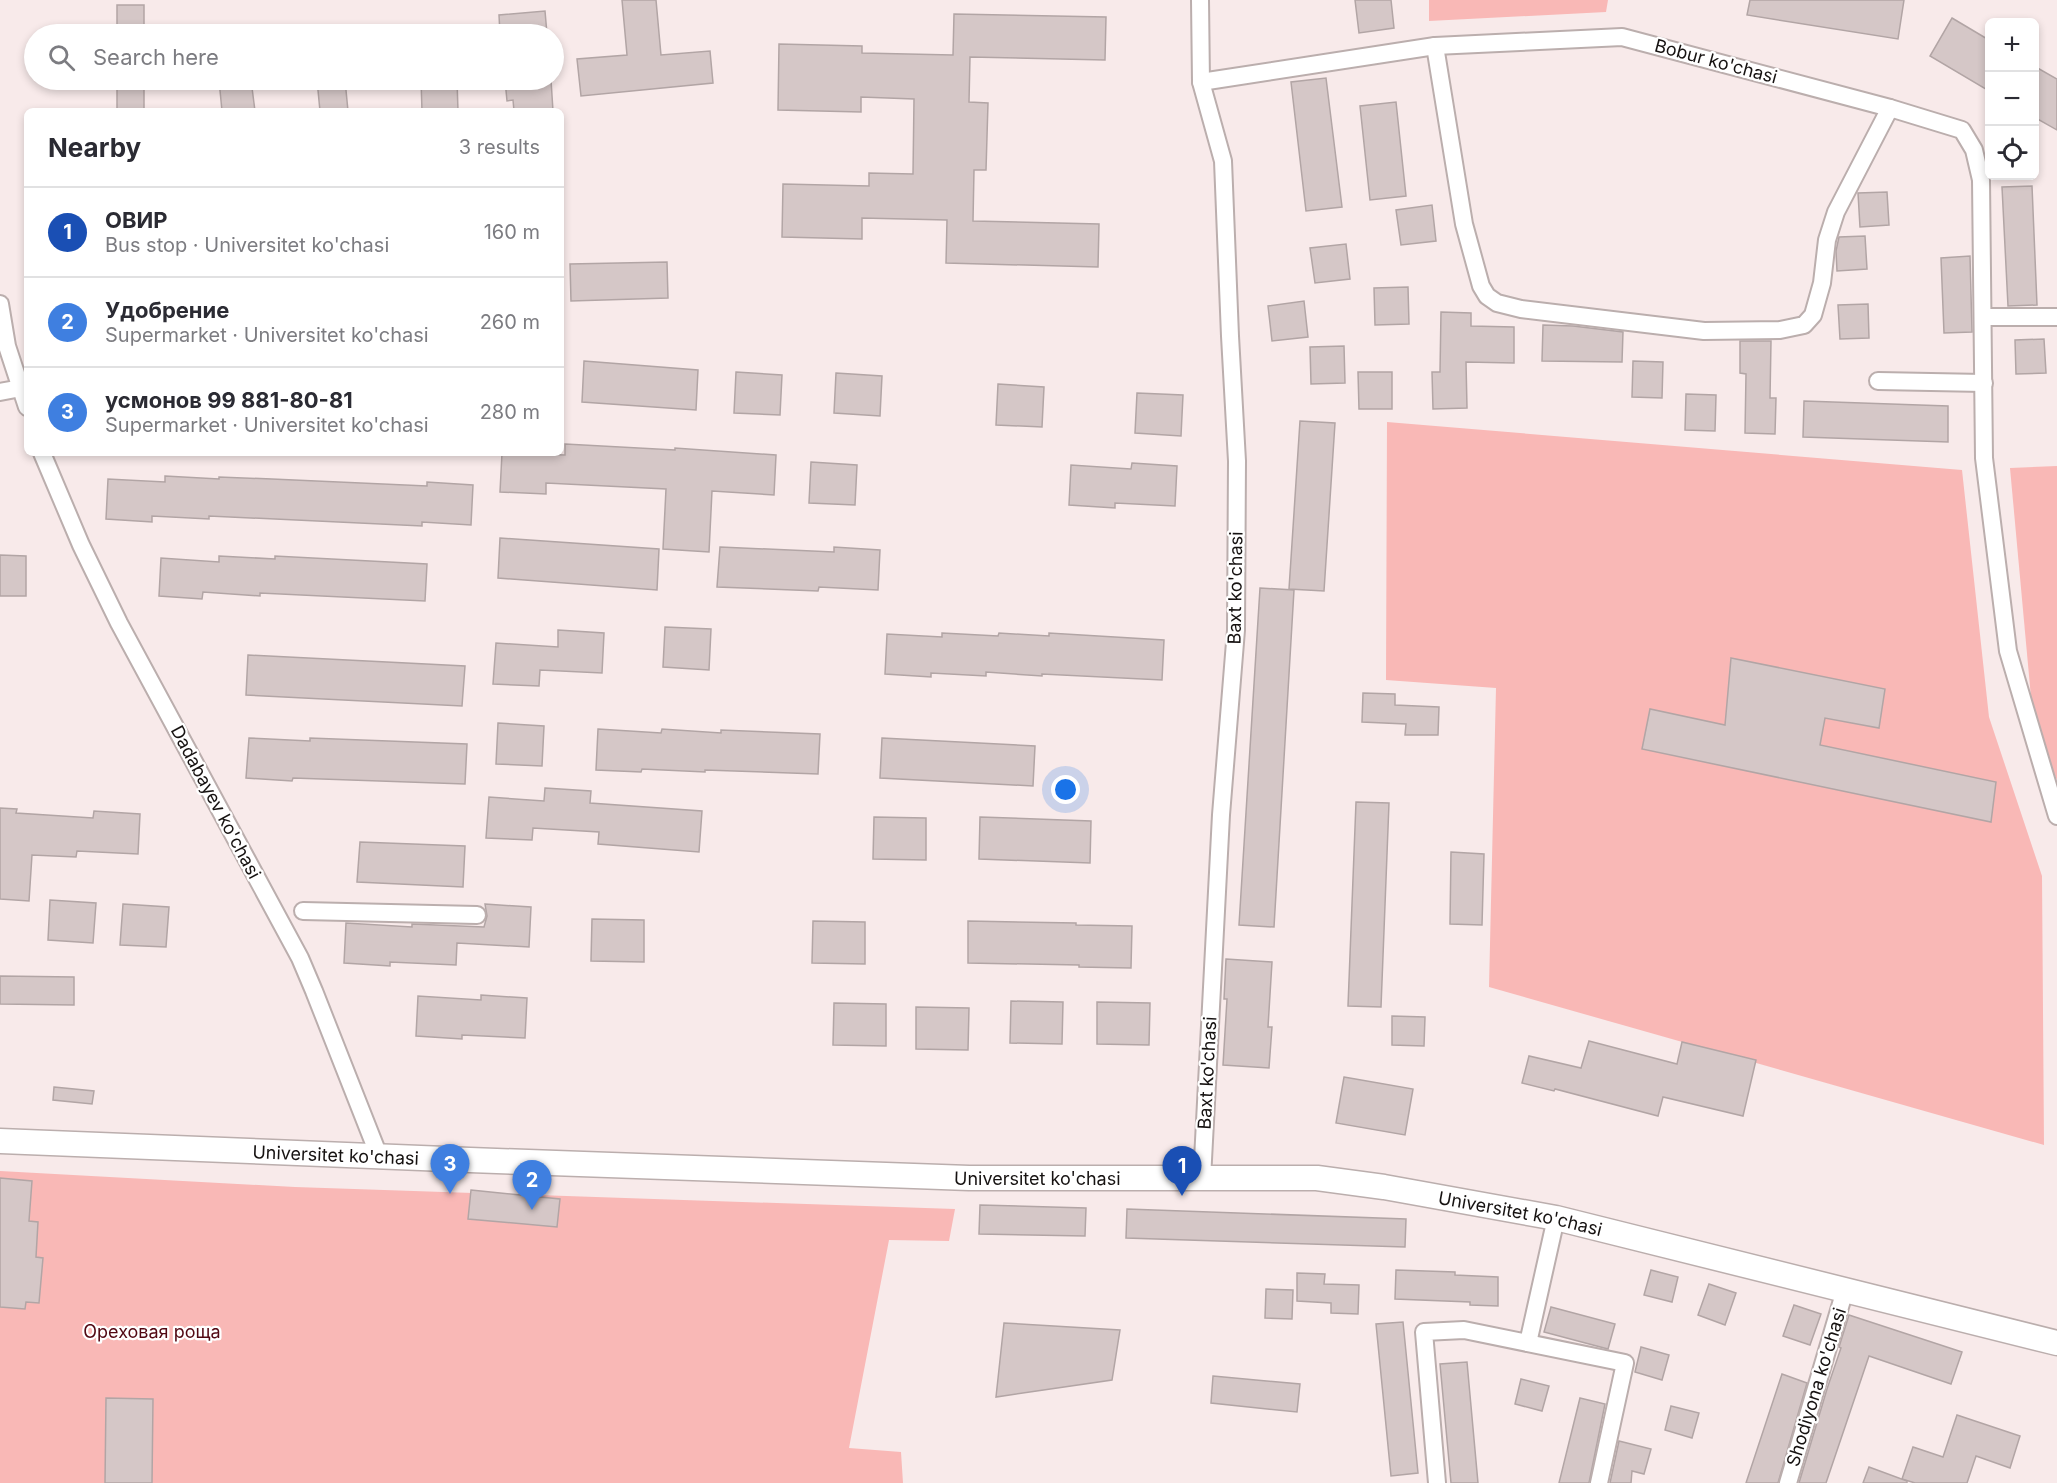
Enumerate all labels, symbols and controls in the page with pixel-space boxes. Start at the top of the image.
map controls [1985,18,2039,180]
button: + [1985,18,2039,72]
search box [24,24,564,90]
street label: Bobur ko'chasi [1652,35,1780,87]
icon: search [45,41,78,74]
text: Search here [93,44,219,70]
button: − [1985,72,2039,126]
button: locate [1985,126,2039,180]
text: Nearby [48,132,141,163]
text: 3 results [459,135,540,159]
text: ОВИР [105,207,168,233]
text: 1 [63,220,72,244]
text: 160 m [484,220,540,244]
text: Bus stop · Universitet ko'chasi [105,233,389,257]
text: Удобрение [105,297,229,323]
text: 2 [61,310,74,334]
text: 260 m [480,310,540,334]
text: Supermarket · Universitet ko'chasi [105,323,429,347]
text: усмонов 99 881-80-81 [105,387,353,413]
text: 3 [61,400,74,424]
text: 280 m [480,400,540,424]
text: Supermarket · Universitet ko'chasi [105,413,429,437]
street label: Baxt ko'chasi [1224,531,1246,645]
street label: Dadabayev ko'chasi [167,722,265,882]
your location [1051,775,1080,804]
street label: Baxt ko'chasi [1194,1016,1220,1130]
street label: Universitet ko'chasi [252,1141,419,1168]
pin: 3 [430,1144,470,1194]
pin: 1 [1162,1146,1202,1196]
pin: 2 [512,1160,552,1210]
street label: Universitet ko'chasi [954,1167,1121,1189]
street label: Universitet ko'chasi [1437,1186,1604,1240]
street label: Shodiyona ko'chasi [1782,1305,1850,1469]
park label: Ореховая роща [83,1321,221,1342]

